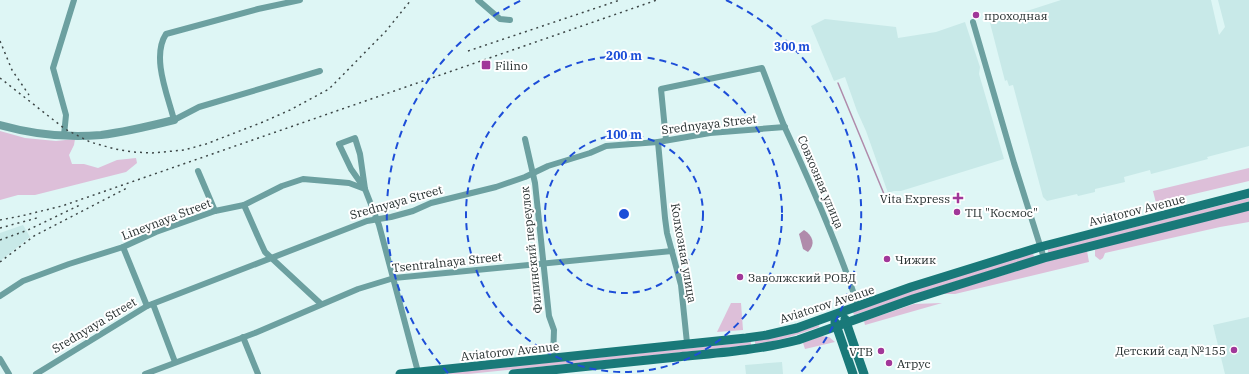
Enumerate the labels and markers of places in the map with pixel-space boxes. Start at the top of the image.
place label: проходная [984,8,1048,23]
marker: проходная [971,10,981,20]
place label: Filino [495,58,528,73]
marker: Filino [480,59,492,71]
place label: Vita Express [880,191,950,206]
marker: Vita Express [953,193,963,203]
place label: ТЦ "Космос" [965,205,1038,220]
centre of rings [617,207,631,221]
marker: ТЦ "Космос" [952,207,962,217]
place label: Чижик [895,252,936,267]
marker: Чижик [882,254,892,264]
place label: Заволжский РОВД [748,270,856,285]
marker: Заволжский РОВД [735,272,745,282]
place label: Детский сад №155 [1115,343,1226,358]
place label: VTB [849,344,873,359]
marker: Детский сад №155 [1229,345,1239,355]
marker: VTB [876,346,886,356]
place label: Атрус [897,356,931,371]
marker: Атрус [884,358,894,368]

